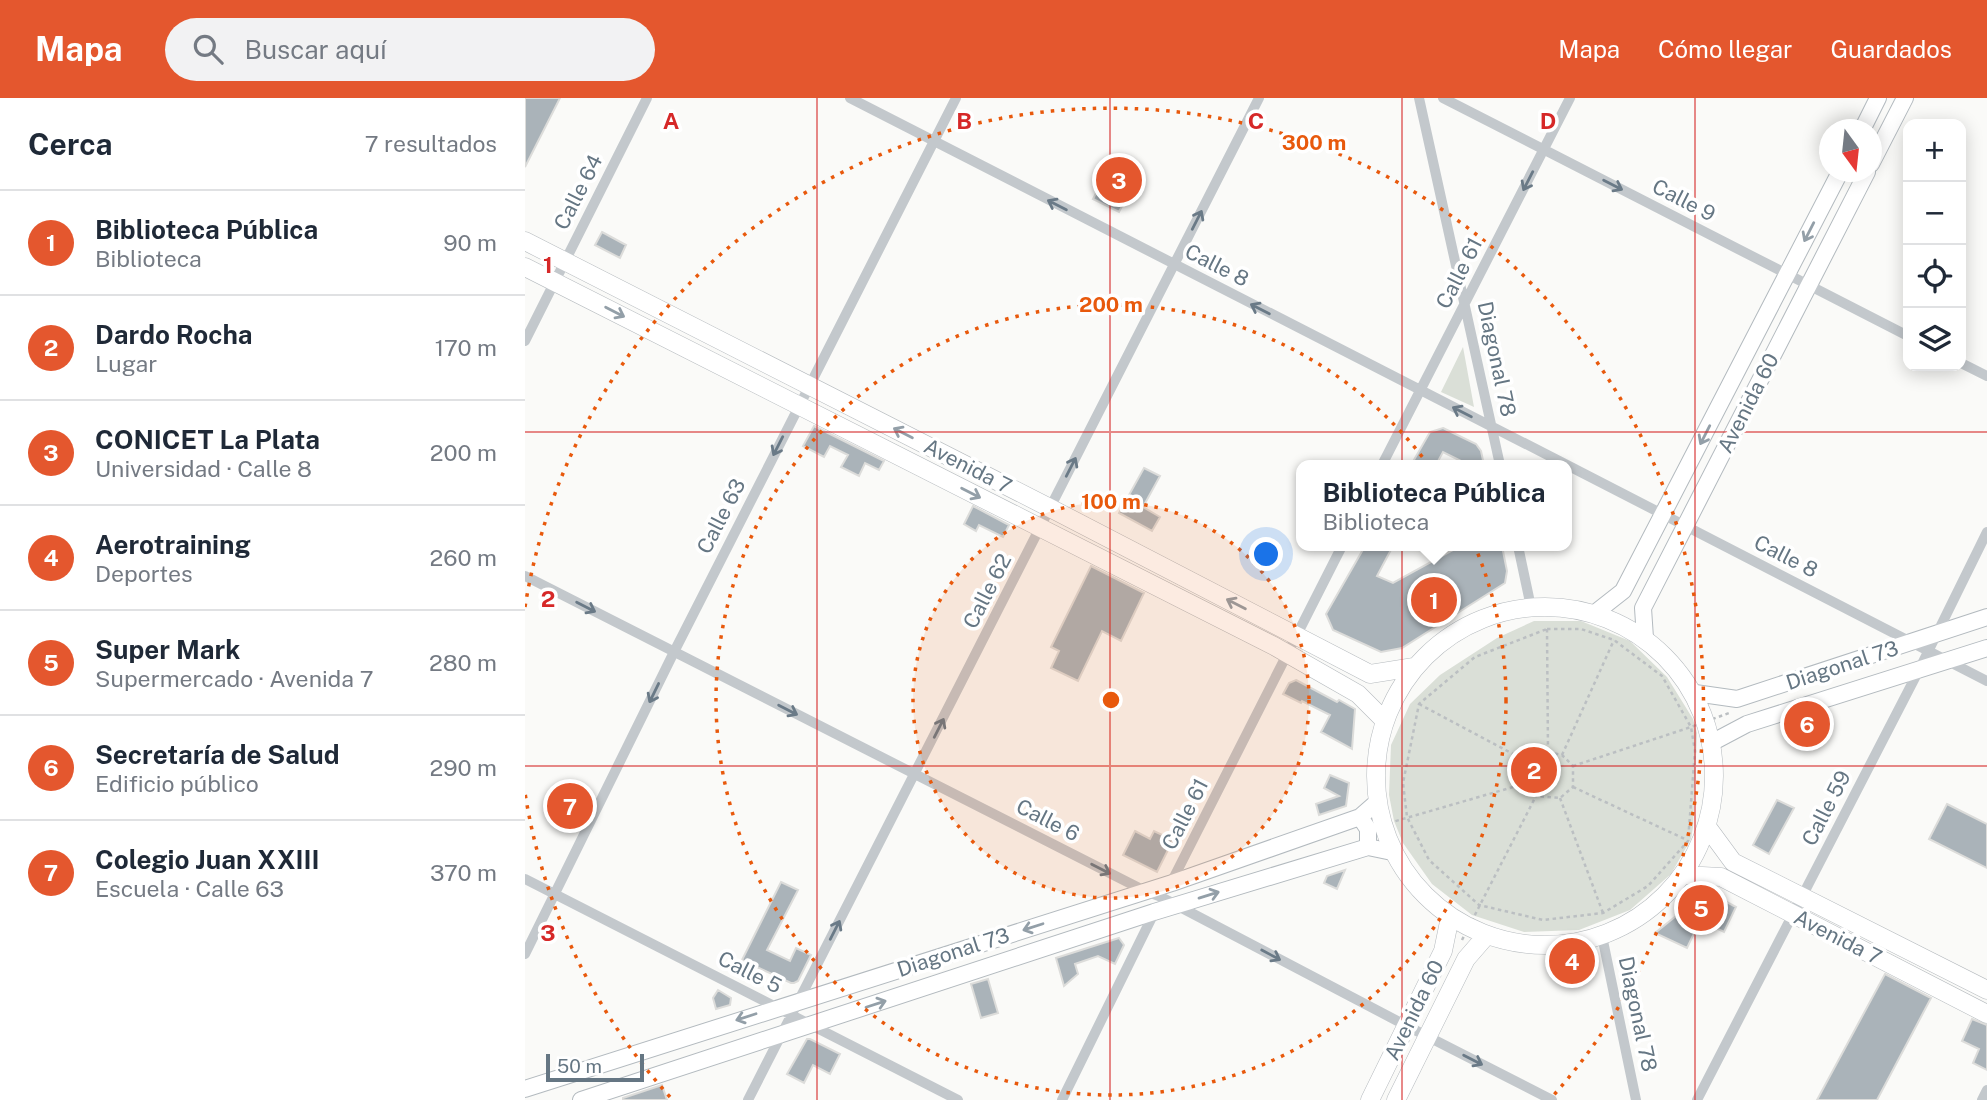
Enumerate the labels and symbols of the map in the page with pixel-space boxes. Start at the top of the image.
text: A [663,107,680,134]
text: B [956,107,972,134]
text: C [1248,107,1264,134]
text: D [1540,107,1556,134]
north arrow [1819,119,1882,182]
text: 300 m [1282,130,1346,155]
street label: Calle 64 [548,150,608,234]
pin: 3 [1096,154,1142,206]
one-way arrow [1521,170,1535,190]
street label: Calle 9 [1648,173,1720,227]
one-way arrow [1602,178,1622,192]
one-way arrow [1047,197,1068,211]
one-way arrow [1190,211,1204,231]
one-way arrow [1802,221,1815,242]
street label: Calle 61 [1431,233,1487,313]
street label: Calle 8 [1181,238,1253,292]
text: 1 [543,251,553,278]
text: 200 m [1079,292,1143,317]
street label: Diagonal 78 [1473,299,1521,419]
one-way arrow [1250,301,1270,315]
one-way arrow [604,306,625,320]
street label: Avenida 60 [1712,349,1784,457]
one-way arrow [1452,404,1473,418]
one-way arrow [1698,424,1712,444]
one-way arrow [893,426,914,440]
street label: Avenida 7 [920,433,1016,499]
one-way arrow [770,435,784,456]
one-way arrow [1065,457,1079,478]
street label: Calle 63 [692,474,750,558]
one-way arrow [960,486,981,500]
text: 100 m [1081,489,1141,514]
street label: Calle 8 [1750,529,1822,583]
your location [1249,537,1283,571]
street label: Calle 62 [958,550,1016,632]
pin: 1 [1411,574,1457,626]
text: 2 [541,585,555,612]
one-way arrow [1226,597,1247,611]
one-way arrow [575,601,596,615]
street label: Diagonal 73 [1783,635,1901,695]
one-way arrow [646,682,660,703]
centre of rings [1099,688,1123,712]
pin: 6 [1784,698,1830,750]
one-way arrow [778,704,798,718]
one-way arrow [932,718,946,739]
pin: 2 [1511,744,1557,796]
street label: Calle 59 [1796,766,1856,850]
street label: Calle 61 [1157,774,1213,854]
pin: 7 [547,780,593,832]
street label: Calle 6 [1012,793,1084,847]
one-way arrow [1090,862,1111,876]
pin: 5 [1678,882,1724,934]
one-way arrow [1198,888,1220,901]
street label: Avenida 7 [1790,904,1886,970]
text: 3 [540,919,556,946]
one-way arrow [829,920,842,941]
one-way arrow [1022,921,1044,934]
street label: Diagonal 73 [894,922,1012,982]
pin: 4 [1549,935,1595,987]
street label: Calle 5 [714,945,786,999]
one-way arrow [1260,949,1281,963]
street label: Diagonal 78 [1614,954,1662,1074]
street label: Avenida 60 [1379,956,1449,1064]
one-way arrow [865,997,887,1010]
one-way arrow [735,1011,757,1024]
scale bar [546,1051,644,1083]
one-way arrow [1462,1053,1483,1067]

